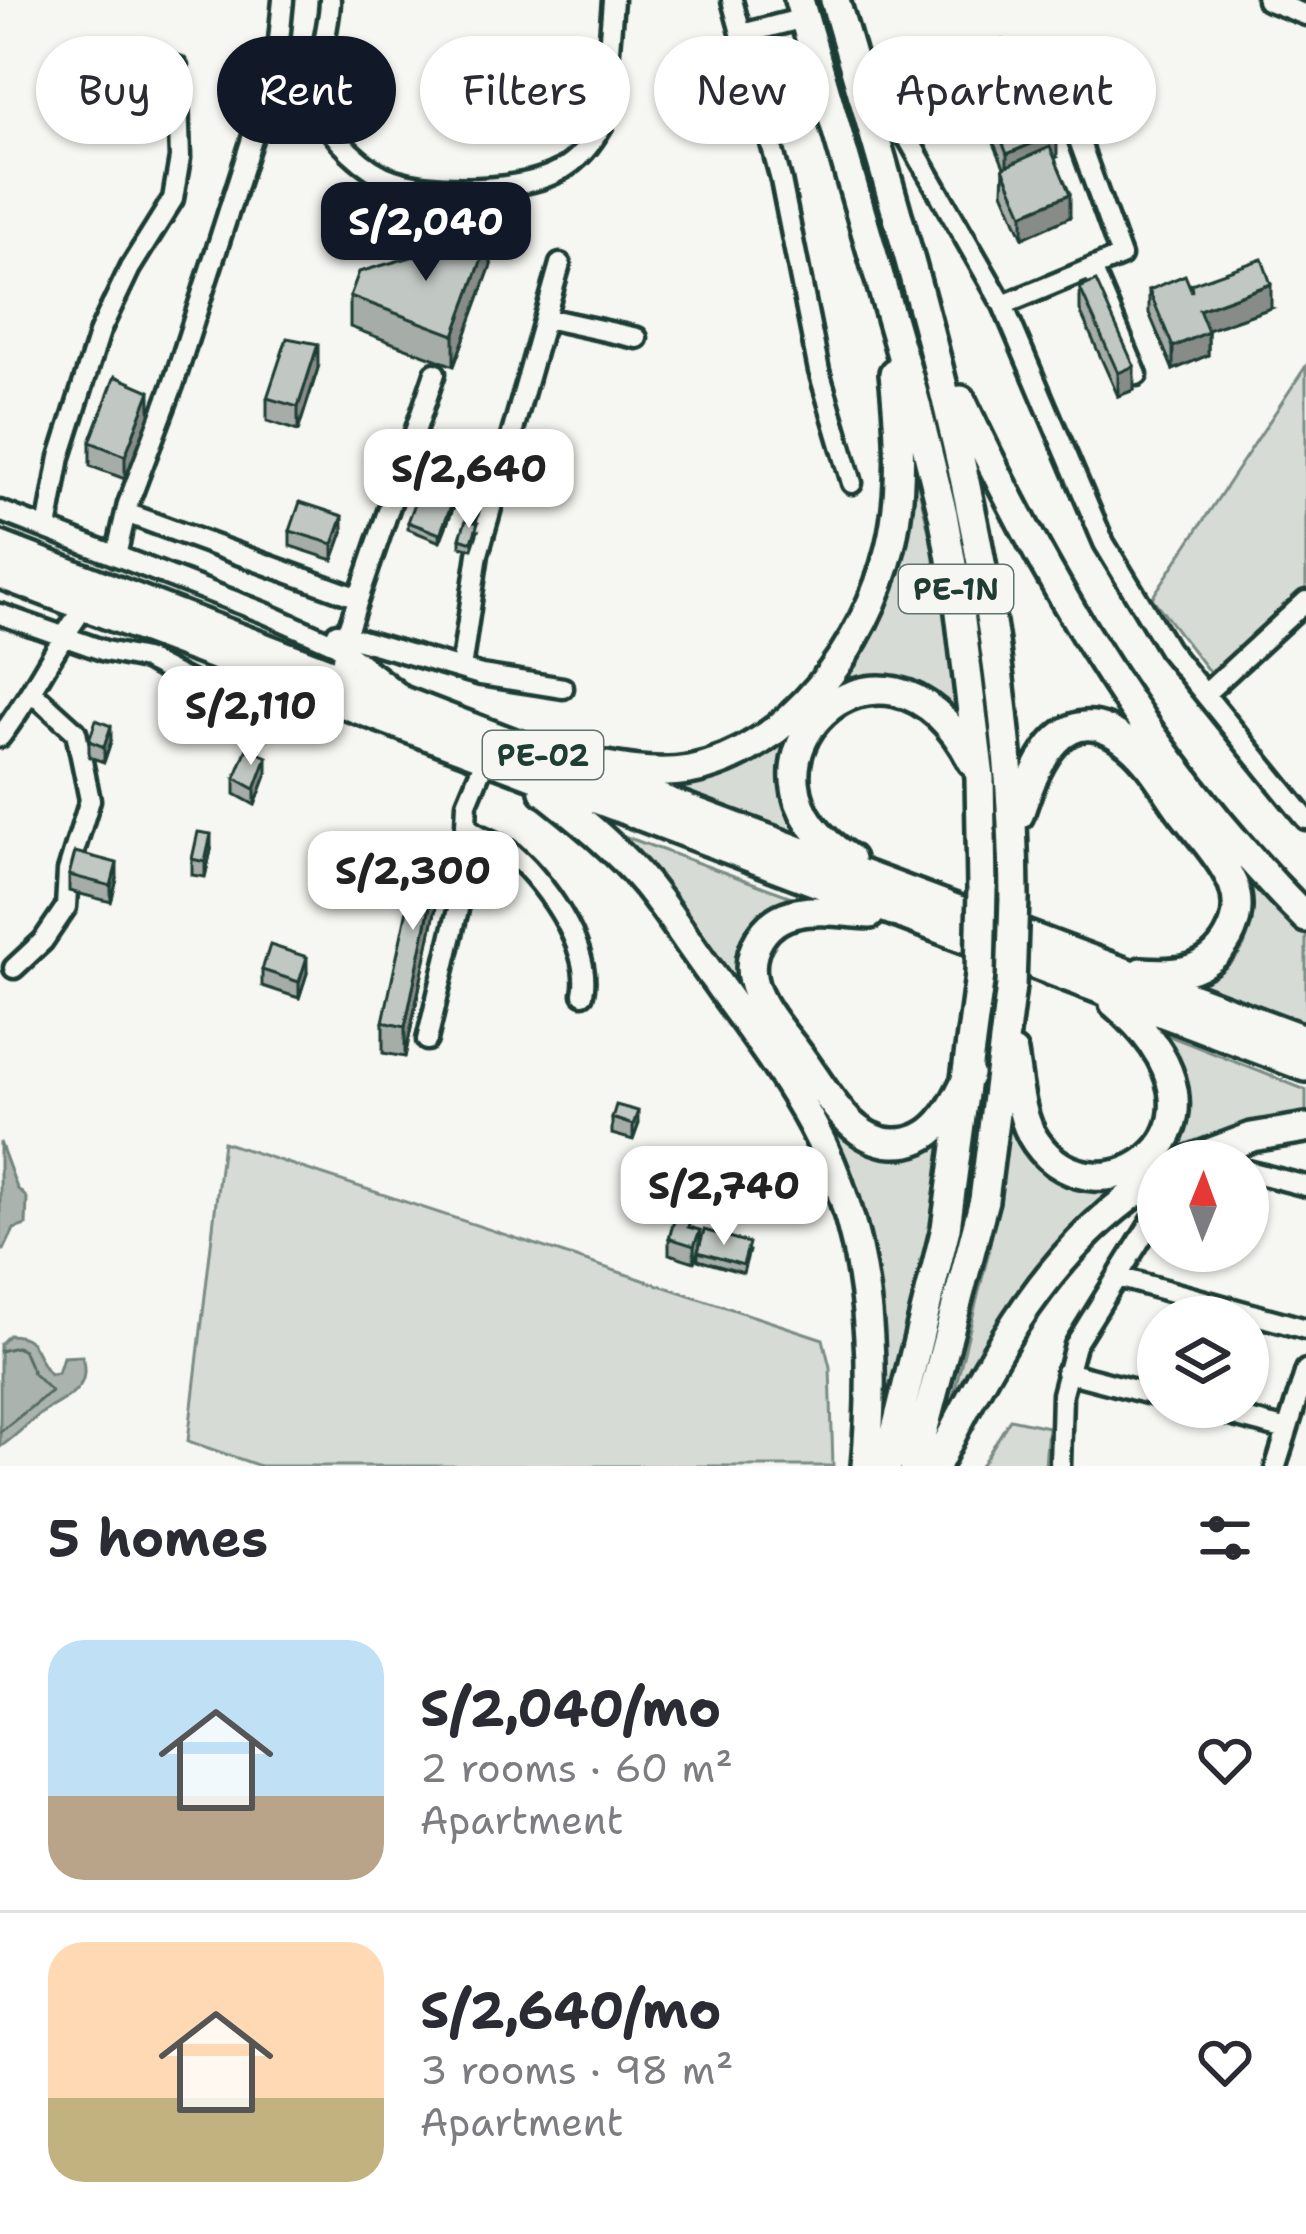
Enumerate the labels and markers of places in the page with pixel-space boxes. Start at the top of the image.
pin: S/2,040 [315,182,537,284]
pin: S/2,640 [358,429,580,531]
pin: S/2,110 [140,666,362,768]
pin: S/2,300 [302,831,524,933]
pin: S/2,740 [613,1146,835,1248]

